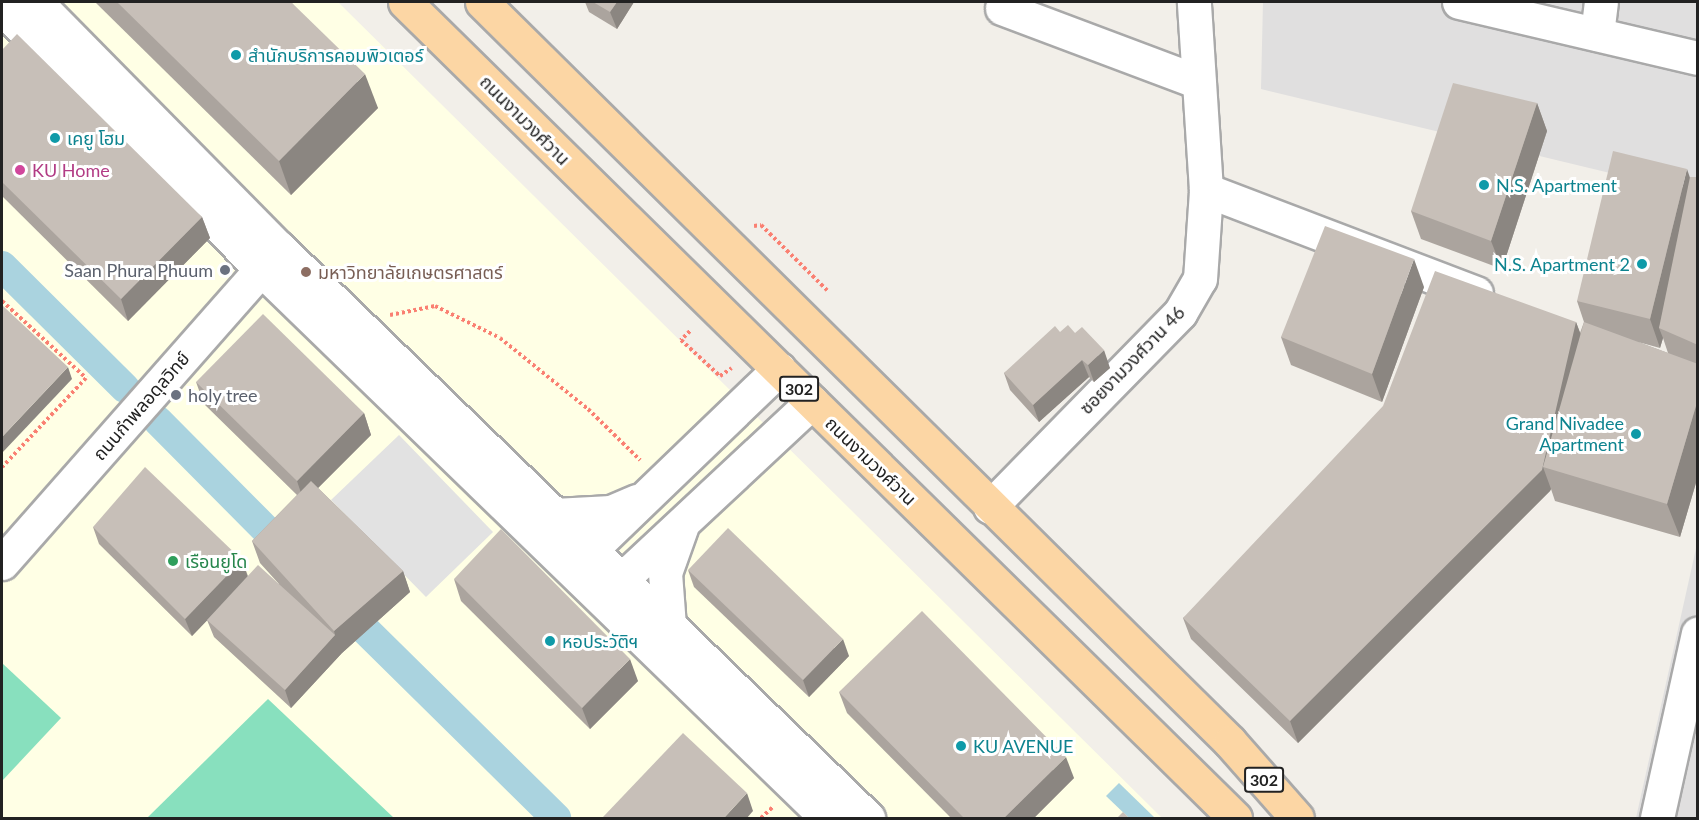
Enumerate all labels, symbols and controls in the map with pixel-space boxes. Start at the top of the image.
place label: สำนักบริการคอมพิวเตอร์ [248,44,423,66]
marker: สำนักบริการคอมพิวเตอร์ [229,48,243,62]
street label: ถนนงามวงศ์วาน [476,71,574,169]
place label: เคยู โฮม [67,127,125,149]
marker: เคยู โฮม [48,131,62,145]
place label: KU Home [32,159,110,181]
marker: KU Home [13,163,27,177]
place label: N.S. Apartment [1496,174,1617,196]
marker: N.S. Apartment [1477,178,1491,192]
place label: N.S. Apartment 2 [1493,253,1630,275]
marker: N.S. Apartment 2 [1635,257,1649,271]
place label: Saan Phura Phuum [64,259,213,281]
place label: มหาวิทยาลัยเกษตรศาสตร์ [318,261,503,283]
marker: Saan Phura Phuum [218,263,232,277]
marker: มหาวิทยาลัยเกษตรศาสตร์ [299,265,313,279]
street label: ซอยงามวงศ์วาน 46 [1075,302,1189,418]
street label: ถนนกำพลอดุลวิทย์ [88,348,194,464]
road number: 302 [778,376,820,402]
place label: holy tree [188,384,258,406]
marker: holy tree [169,388,183,402]
street label: ถนนงามวงศ์วาน [821,412,921,510]
place label: Grand Nivadee Apartment [1506,413,1624,456]
marker: Grand Nivadee Apartment [1629,427,1643,441]
place label: เรือนยูโด [185,550,247,572]
marker: เรือนยูโด [166,554,180,568]
place label: หอประวัติฯ [562,630,638,652]
marker: หอประวัติฯ [543,634,557,648]
place label: KU AVENUE [973,735,1074,757]
marker: KU AVENUE [954,739,968,753]
road number: 302 [1243,767,1285,793]

